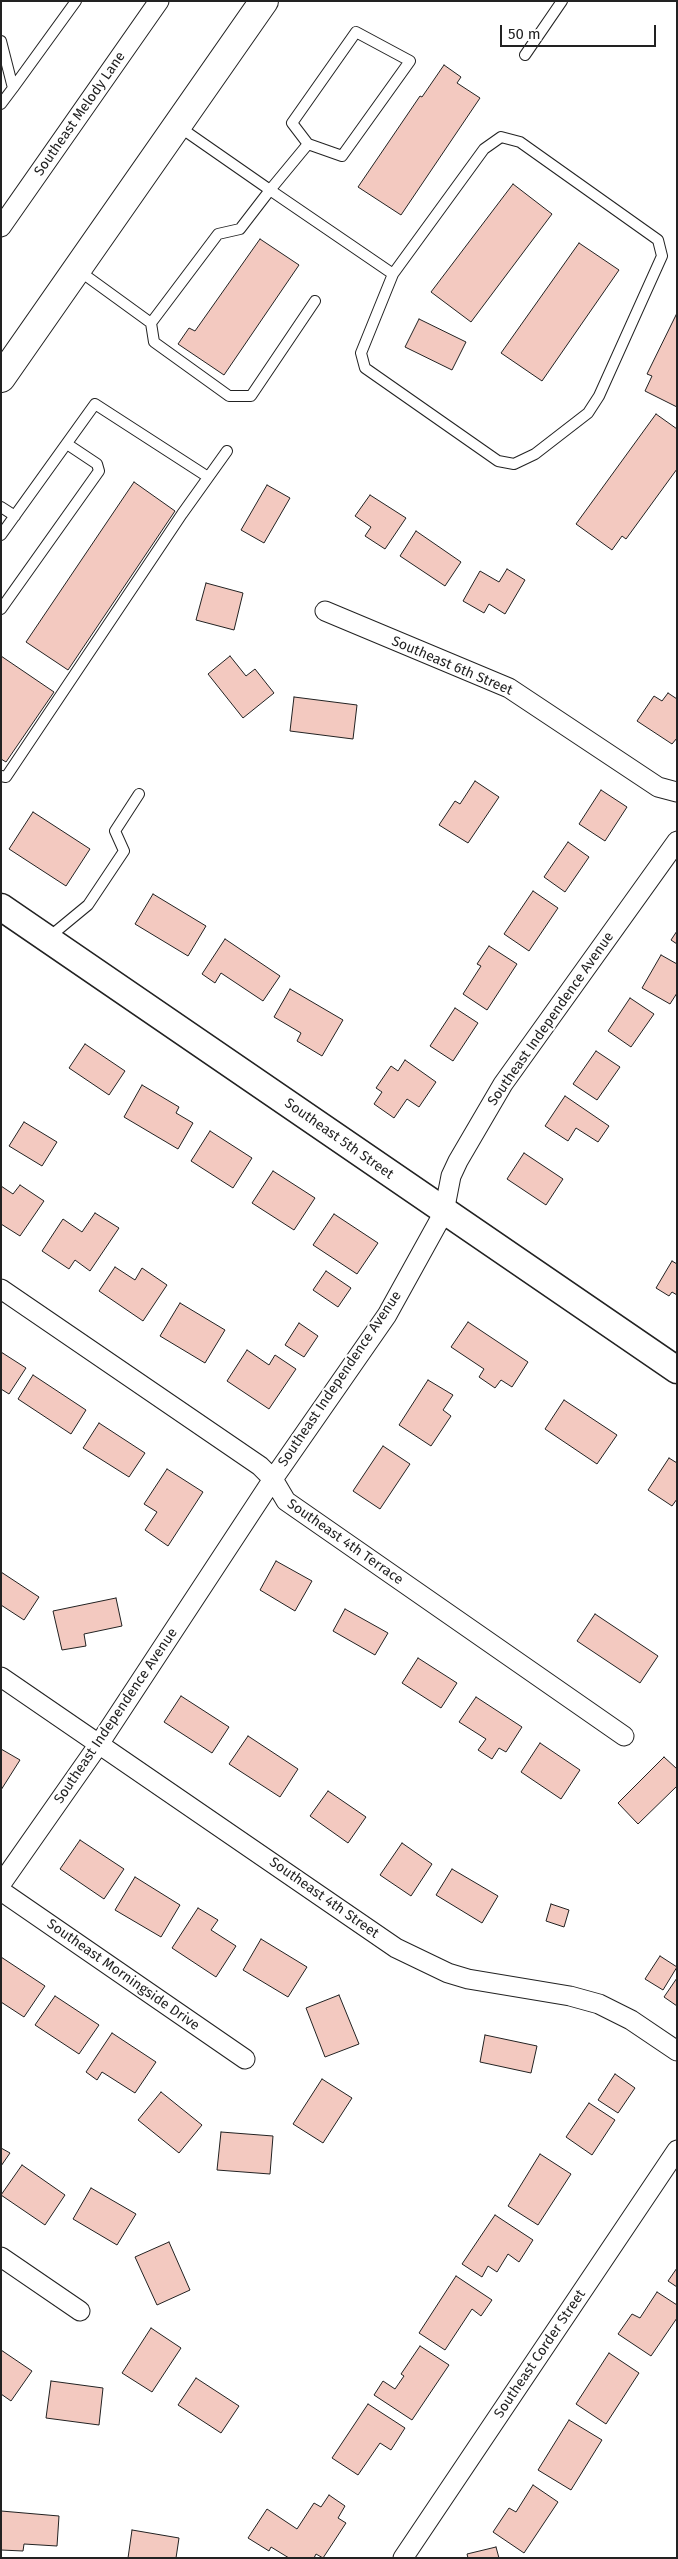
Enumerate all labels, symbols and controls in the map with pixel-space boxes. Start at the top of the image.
scale bar [503,15,659,47]
text: 50 m [508,25,541,43]
street label: Southeast Melody Lane [31,49,129,179]
street label: Southeast 6th Street [389,633,515,699]
street label: Southeast Independence Avenue [484,929,618,1109]
street label: Southeast 5th Street [281,1095,397,1183]
street label: Southeast Independence Avenue [275,1288,405,1470]
street label: Southeast 4th Terrace [284,1496,406,1588]
street label: Southeast Independence Avenue [51,1625,181,1807]
street label: Southeast 4th Street [266,1854,382,1942]
street label: Southeast Morningside Drive [43,1916,203,2034]
street label: Southeast Corder Street [491,2287,589,2421]

